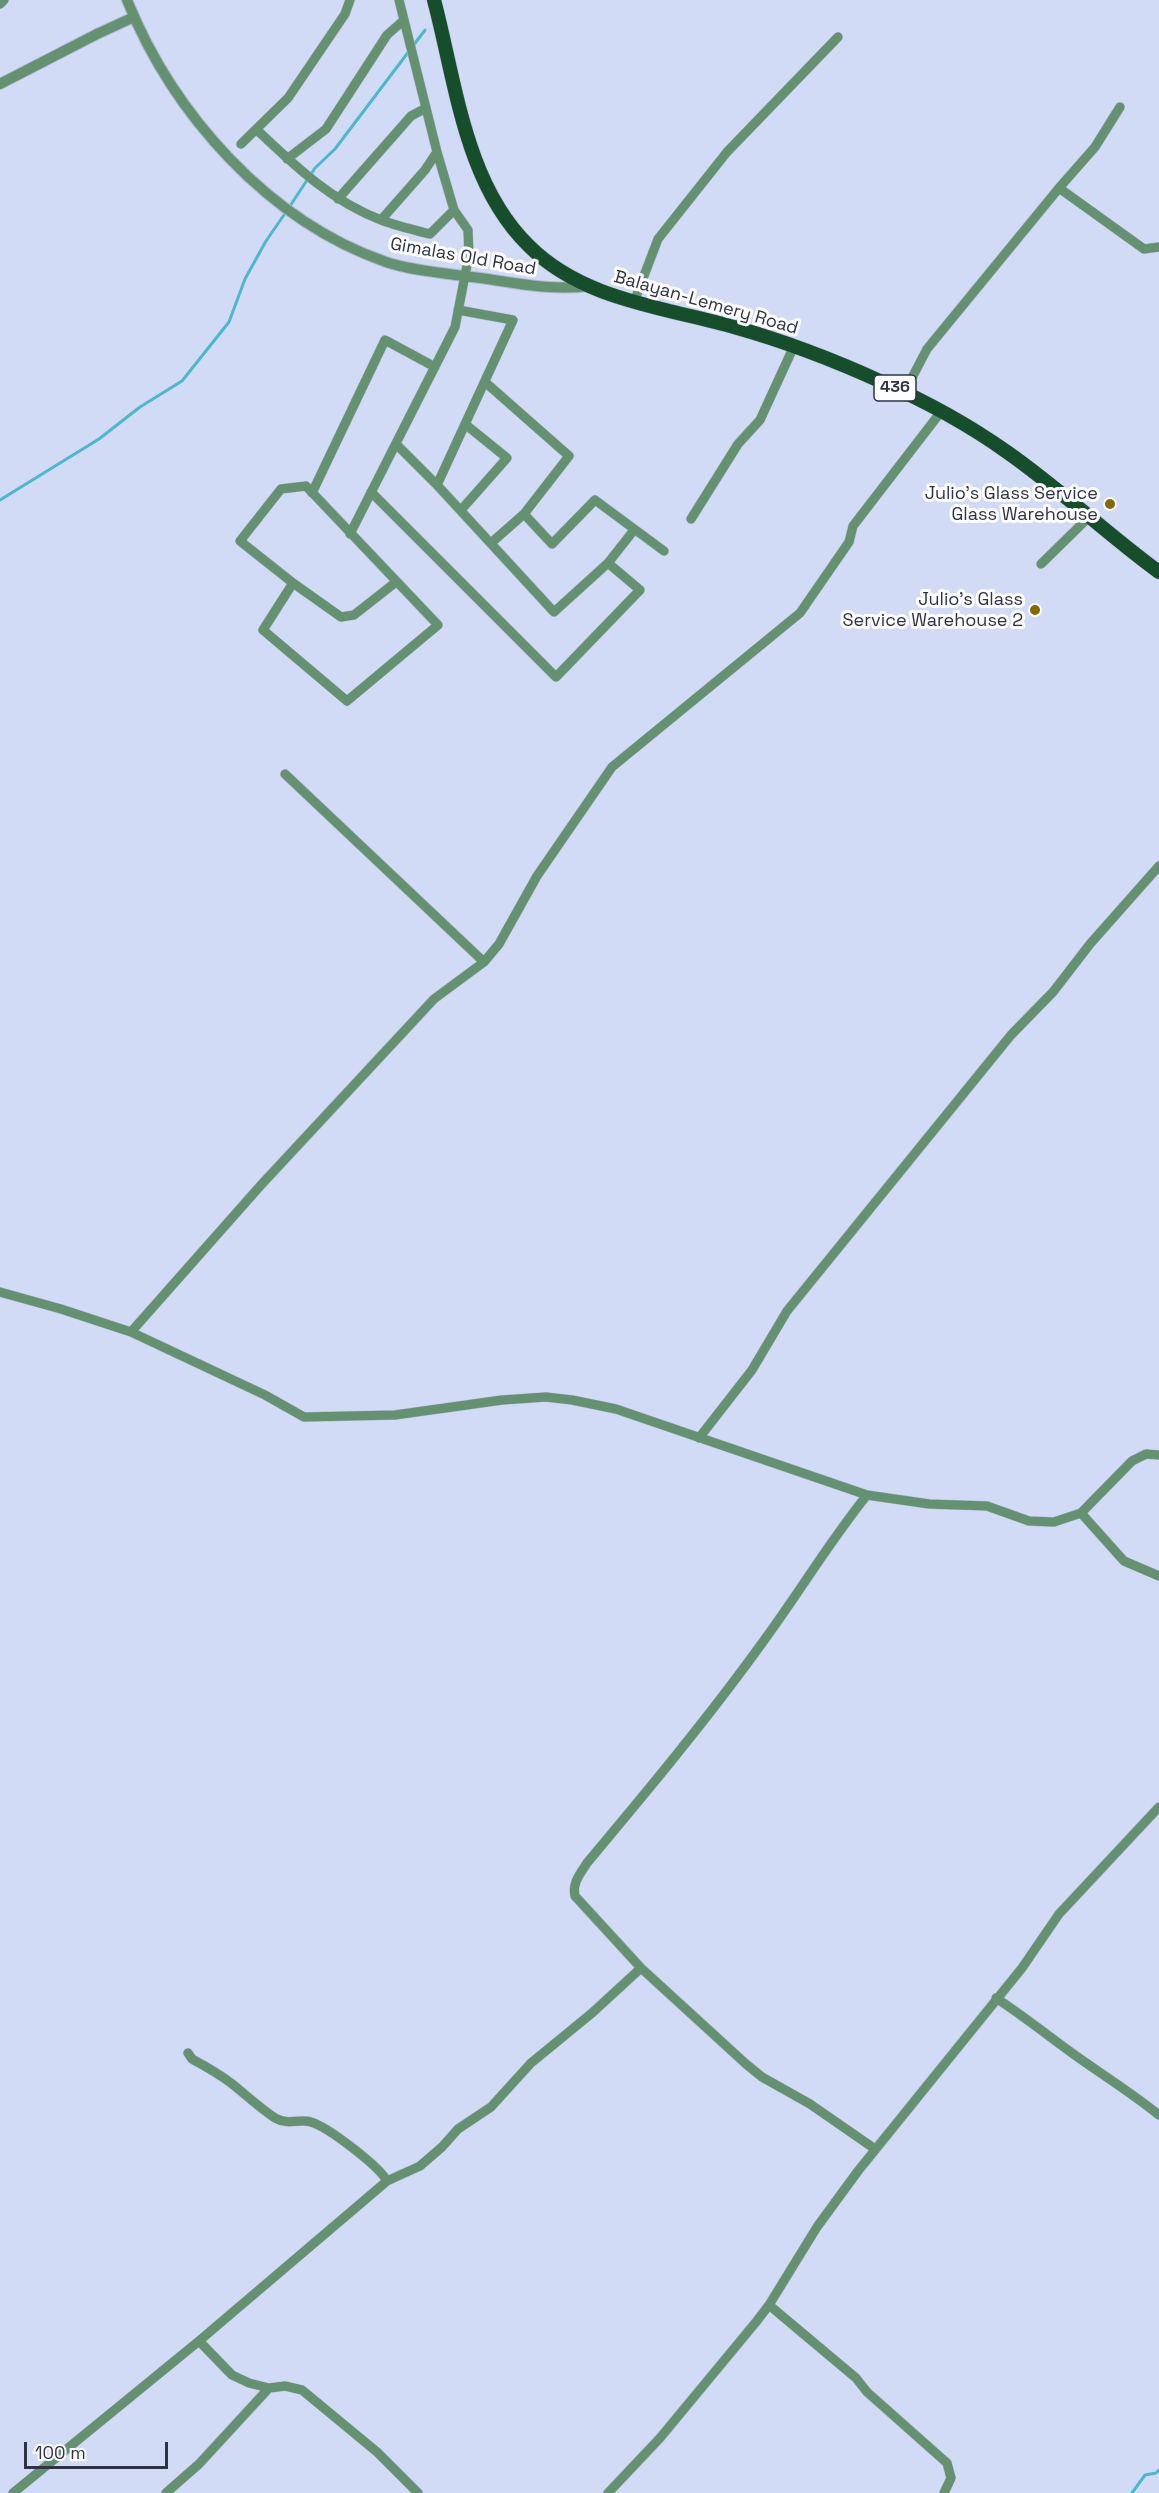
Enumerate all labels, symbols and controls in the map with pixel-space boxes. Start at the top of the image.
street label: Gimalas Old Road [388,234,538,280]
street label: Balayan-Lemery Road [611,266,801,340]
road number: 436 [874,375,916,401]
place label: Julio's Glass Service Glass Warehouse [925,483,1098,526]
marker: Julio's Glass Service Glass Warehouse [1103,497,1117,511]
place label: Julio's Glass Service Warehouse 2 [843,589,1023,632]
marker: Julio's Glass Service Warehouse 2 [1028,603,1042,617]
scale bar [27,2430,171,2468]
text: 100 m [35,2441,86,2464]

